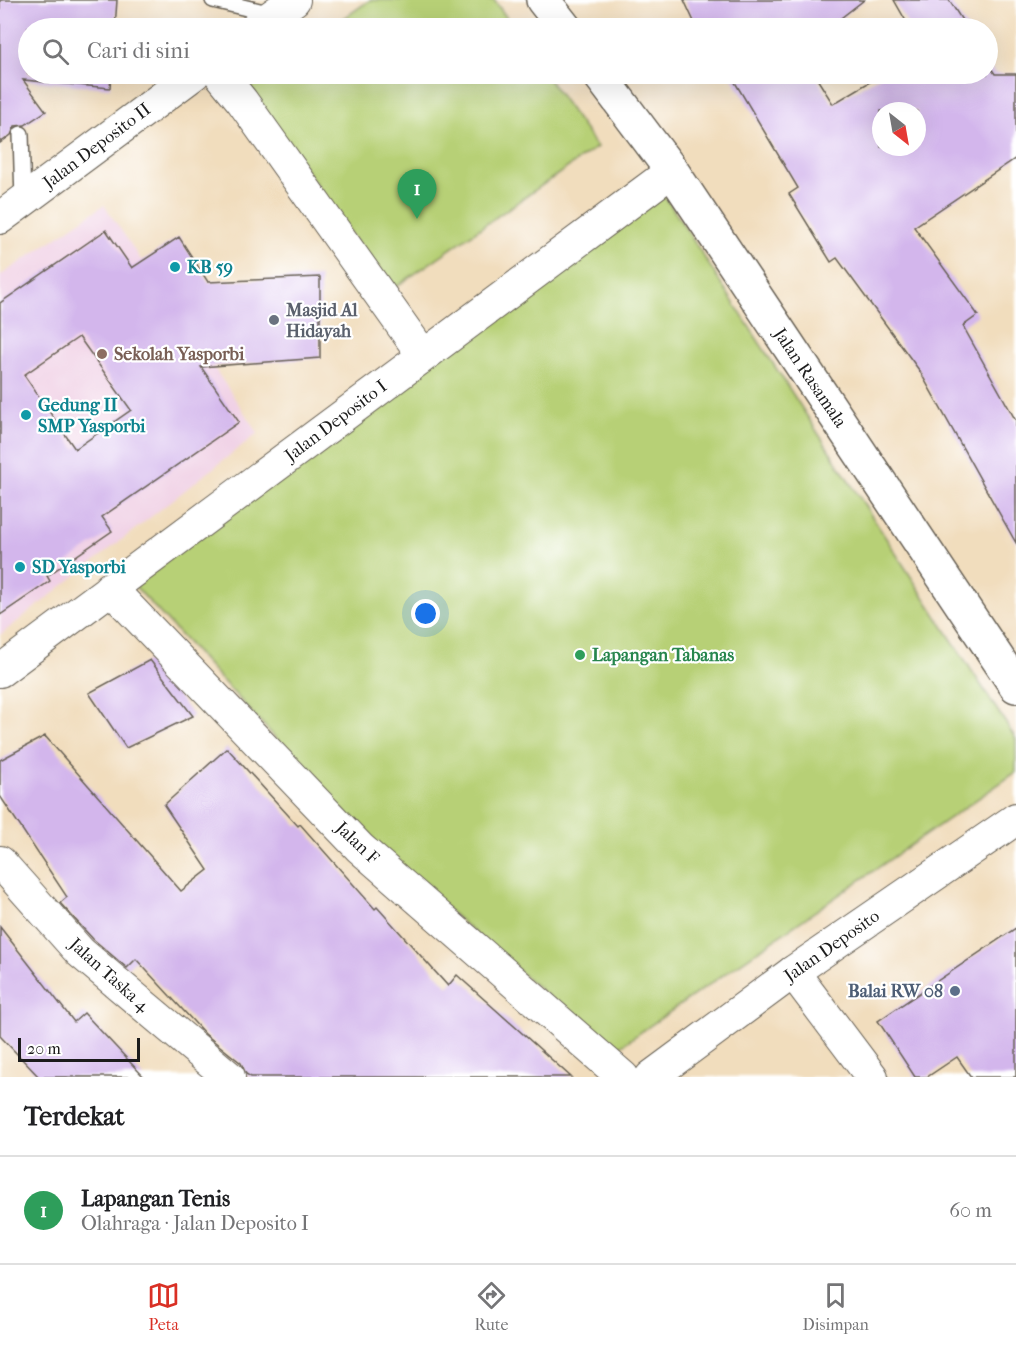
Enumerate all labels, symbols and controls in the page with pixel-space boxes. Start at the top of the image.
search box [18,18,998,84]
icon: search [39,35,72,68]
text: Cari di sini [87,38,190,64]
street label: Jalan Deposito II [38,99,155,194]
north arrow [872,102,926,156]
pin: 1 [398,170,436,219]
place label: KB 59 [187,257,233,278]
marker: KB 59 [168,260,182,274]
place label: Masjid Al Hidayah [285,300,359,342]
marker: Masjid Al Hidayah [267,313,281,327]
street label: Jalan Rasamala [768,323,851,432]
place label: Sekolah Yasporbi [114,344,245,365]
marker: Sekolah Yasporbi [95,347,109,361]
street label: Jalan Deposito I [279,376,391,467]
place label: Gedung II SMP Yasporbi [38,395,146,437]
marker: Gedung II SMP Yasporbi [19,408,33,422]
place label: SD Yasporbi [32,557,126,578]
marker: SD Yasporbi [13,560,27,574]
your location [411,599,440,628]
place label: Lapangan Tabanas [592,645,734,666]
marker: Lapangan Tabanas [573,648,587,662]
street label: Jalan F [330,816,383,869]
street label: Jalan Deposito [779,905,884,988]
street label: Jalan Taska 4 [63,932,153,1016]
place label: Balai RW 08 [848,981,943,1002]
marker: Balai RW 08 [948,984,962,998]
scale bar [18,1035,140,1062]
text: 20 m [27,1039,61,1058]
text: Terdekat [24,1101,125,1132]
text: Lapangan Tenis [81,1186,230,1212]
text: 1 [40,1199,47,1222]
text: 60 m [949,1199,992,1222]
text: Olahraga · Jalan Deposito I [81,1212,309,1235]
tab: Peta [147,1279,180,1334]
tab: Rute [474,1279,508,1334]
tab: Disimpan [803,1279,869,1334]

